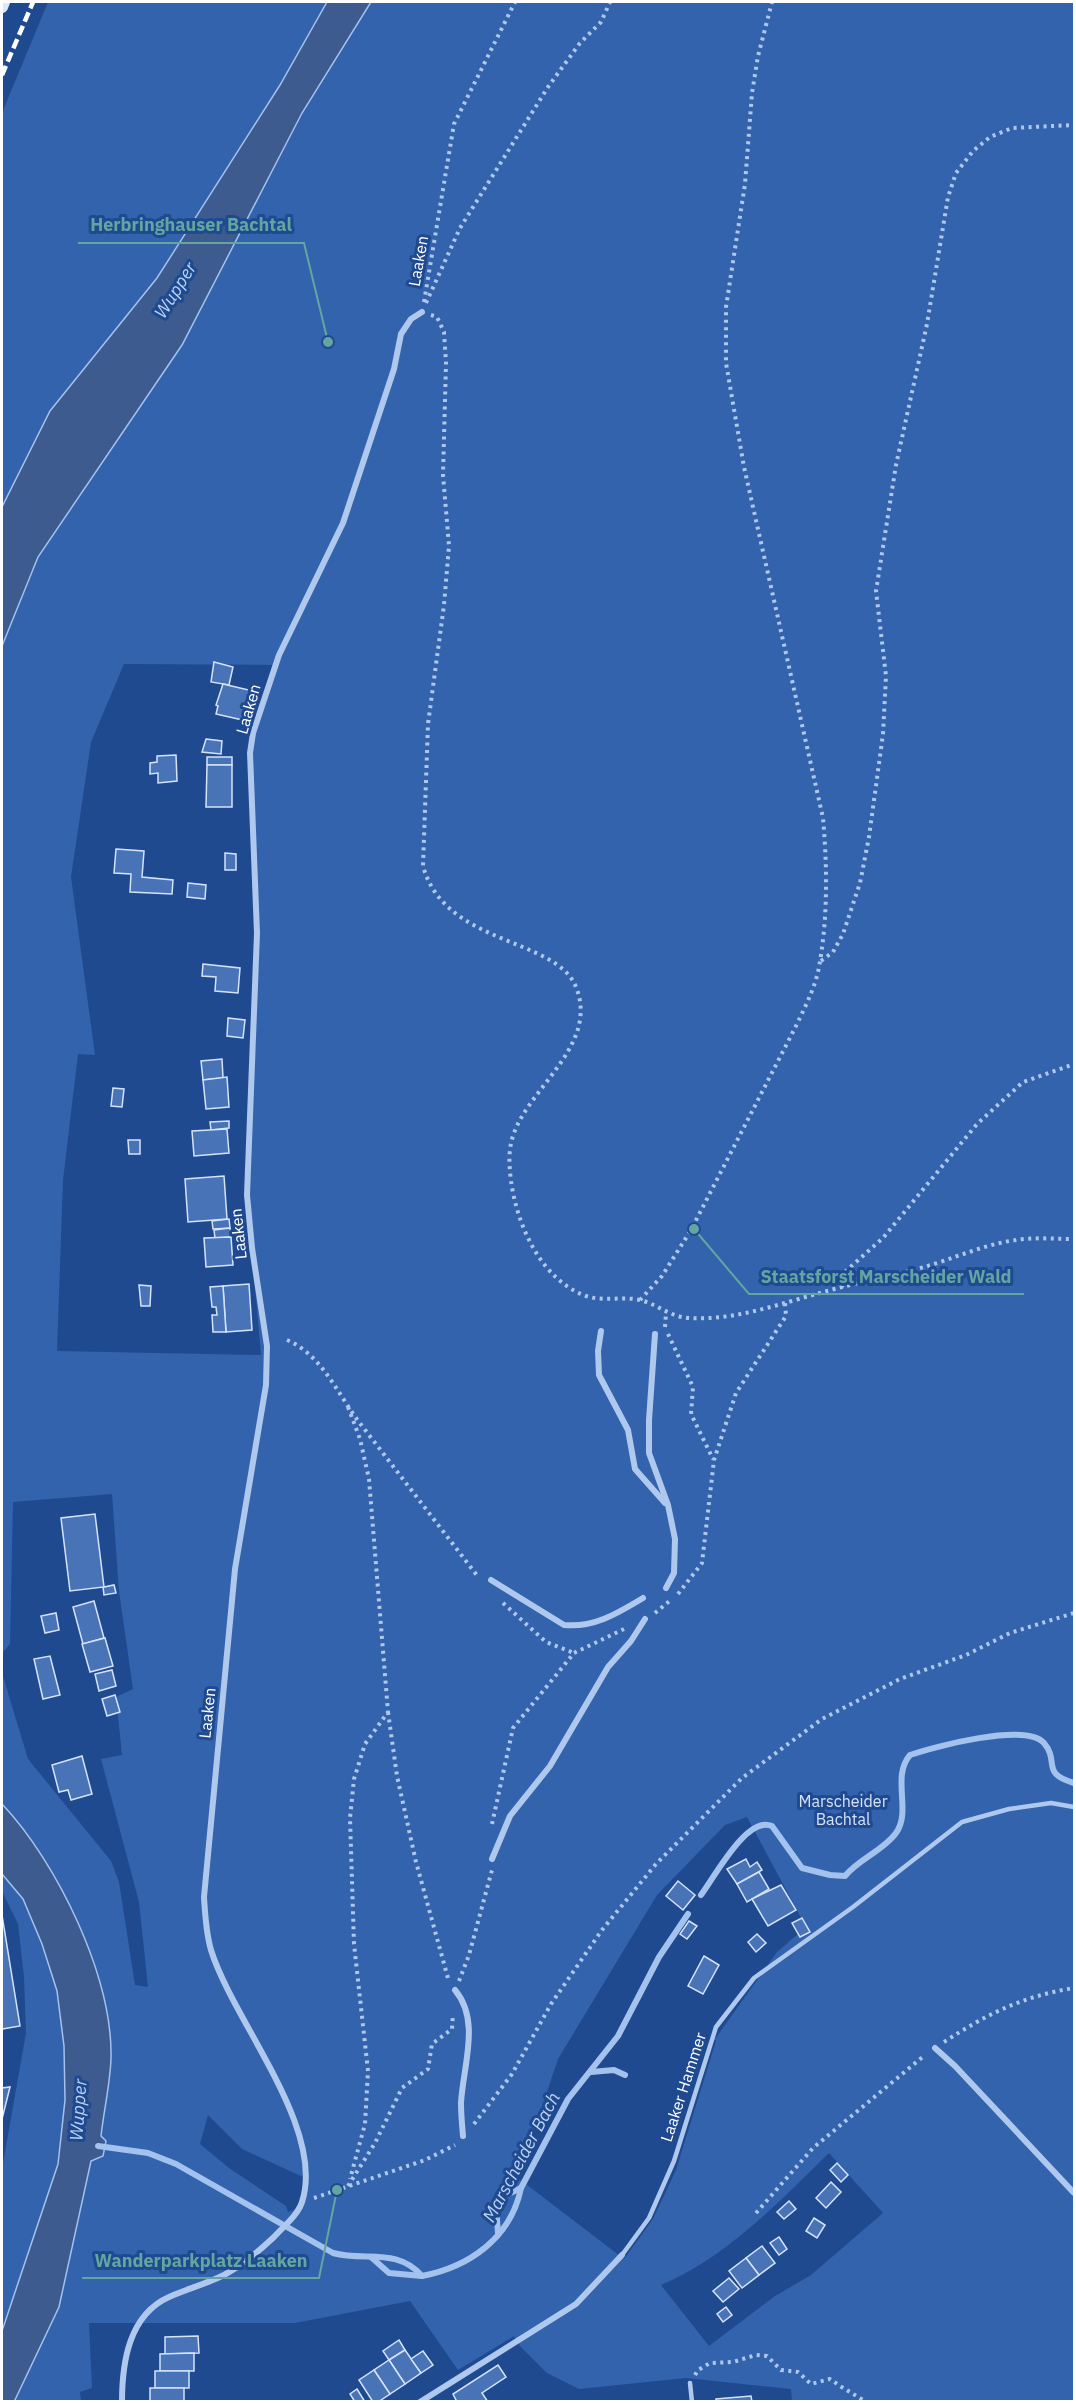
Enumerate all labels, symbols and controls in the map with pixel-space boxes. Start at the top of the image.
callout: Herbringhauser Bachtal [78,207,304,243]
text: Herbringhauser Bachtal [90,213,292,236]
street label: Laaken [404,234,432,288]
water label: Wupper [149,257,201,322]
street label: Laaken [231,682,265,736]
street label: Laaken [225,1208,251,1260]
callout: Staatsforst Marscheider Wald [749,1258,1024,1294]
text: Staatsforst Marscheider Wald [760,1265,1012,1288]
street label: Laaken [194,1687,220,1739]
park label: Marscheider Bachtal [798,1791,888,1829]
street label: Laaker Hammer [656,2030,710,2144]
water label: Wupper [64,2078,92,2142]
water label: Marscheider Bach [477,2088,565,2226]
callout: Wanderparkplatz Laaken [82,2242,319,2278]
text: Wanderparkplatz Laaken [95,2249,307,2272]

